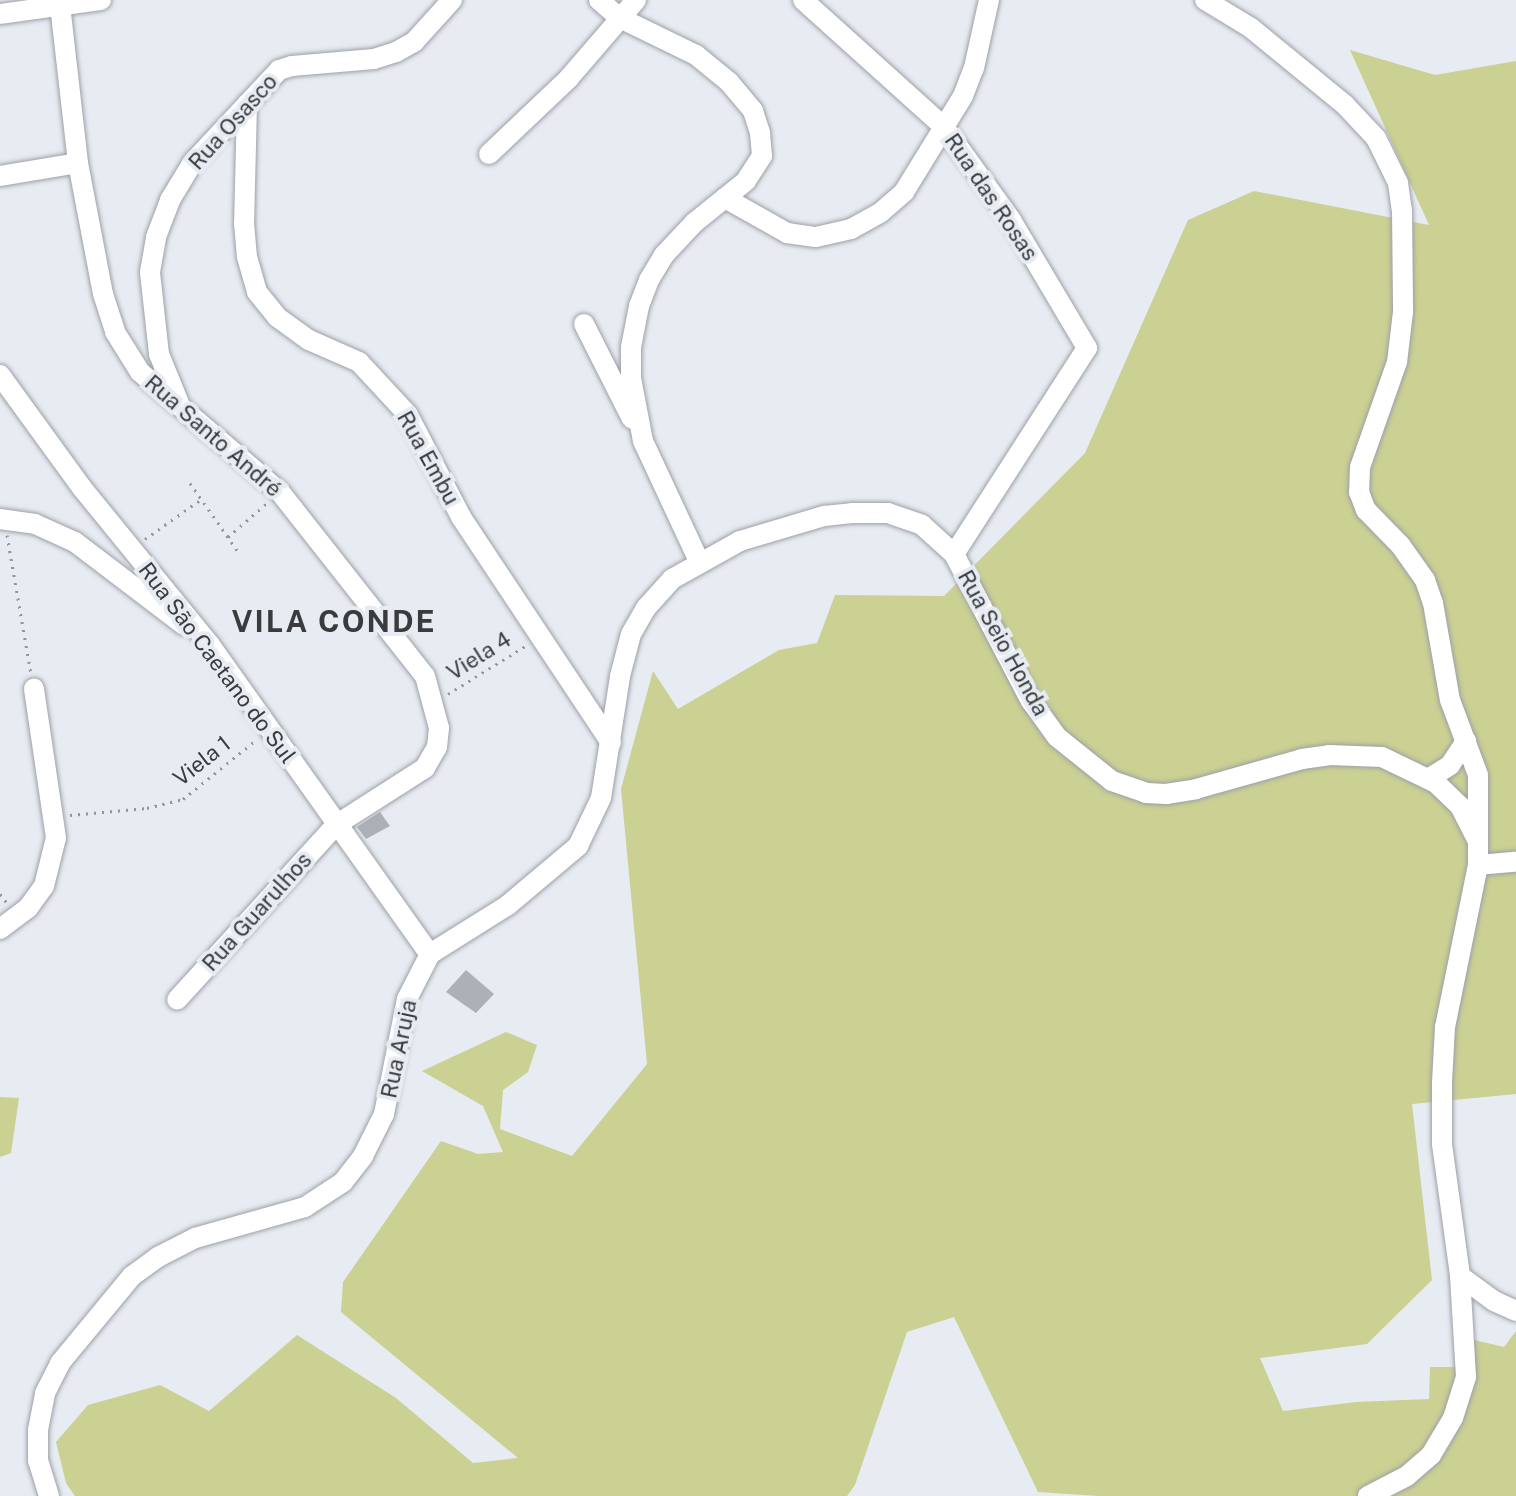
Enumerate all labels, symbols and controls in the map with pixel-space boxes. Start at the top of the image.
street label: Rua Osasco [183,69,283,175]
street label: Rua das Rosas [939,128,1043,266]
street label: Rua Santo André [139,369,287,503]
street label: Rua Embu [391,406,465,510]
street label: Rua São Caetano do Sul [133,557,301,769]
street label: Rua Seio Honda [952,566,1054,720]
district label: VILA CONDE [231,603,437,639]
street label: Viela 4 [442,626,516,686]
street label: Viela 1 [168,730,236,792]
street label: Rua Guarulhos [197,847,317,977]
street label: Rua Aruja [376,997,422,1101]

